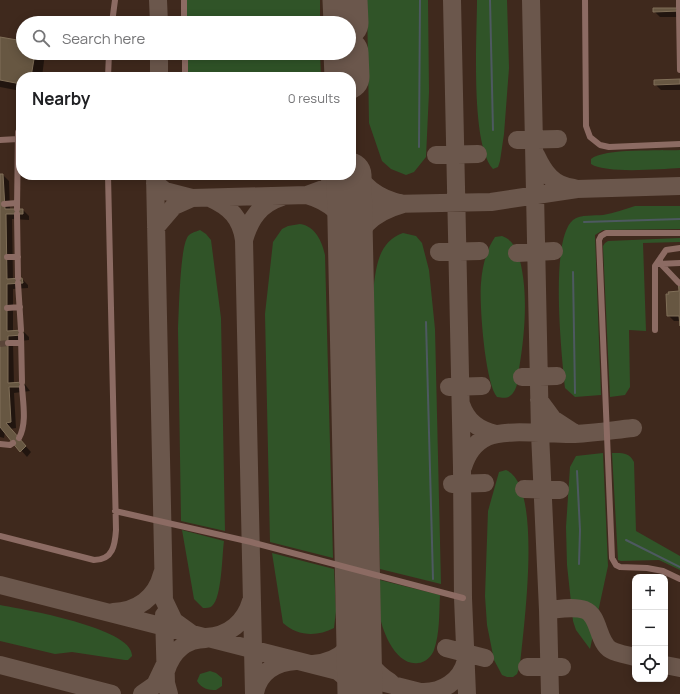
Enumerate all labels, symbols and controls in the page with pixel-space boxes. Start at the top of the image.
search box [16,16,356,60]
icon: search [30,27,52,49]
text: Search here [62,28,145,49]
text: Nearby [32,87,90,110]
text: 0 results [288,89,340,107]
map controls [632,574,668,682]
button: + [632,574,668,610]
button: − [632,610,668,646]
button: locate [632,646,668,682]

